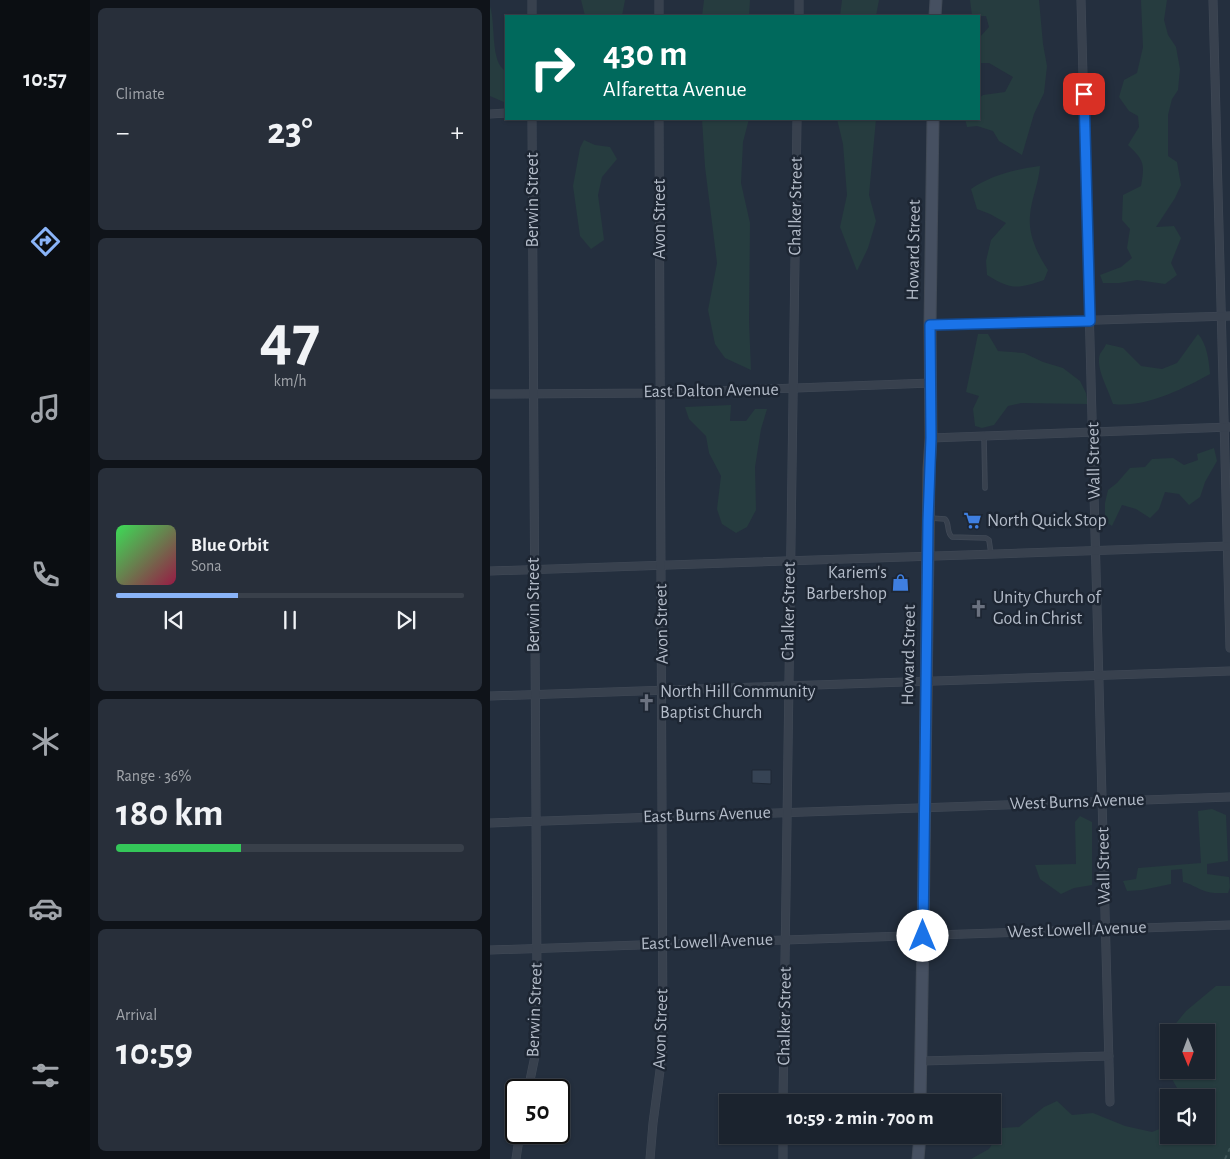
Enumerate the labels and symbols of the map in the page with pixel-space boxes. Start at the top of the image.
pin [1063,73,1105,115]
street label: Berwin Street [524,152,542,247]
street label: Chalker Street [786,156,806,256]
street label: Avon Street [651,178,669,259]
street label: Howard Street [904,199,924,301]
street label: East Dalton Avenue [643,381,779,401]
street label: Wall Street [1084,422,1104,500]
supermarket icon: North Quick Stop [963,511,983,531]
place label: North Quick Stop [987,512,1107,530]
street label: Berwin Street [525,557,543,652]
street label: Chalker Street [779,561,799,661]
place label: Kariem's Barbershop [806,564,887,603]
shop icon: Kariem's Barbershop [891,573,911,593]
street label: Avon Street [652,583,672,665]
place label: Unity Church of God in Christ [993,589,1102,628]
church icon: Unity Church of God in Christ [969,598,989,618]
street label: Howard Street [899,604,919,706]
place label: North Hill Community Baptist Church [660,683,816,722]
church icon: North Hill Community Baptist Church [636,692,656,712]
street label: West Burns Avenue [1009,791,1145,813]
street label: East Burns Avenue [643,804,771,826]
street label: Wall Street [1094,827,1114,905]
position arrow [896,909,948,961]
street label: West Lowell Avenue [1007,919,1147,941]
street label: East Lowell Avenue [641,931,773,953]
street label: Berwin Street [524,962,546,1058]
street label: Chalker Street [775,966,795,1066]
street label: Avon Street [651,988,671,1070]
north arrow [1160,1024,1215,1079]
speed limit sign: 50 [505,1079,570,1144]

